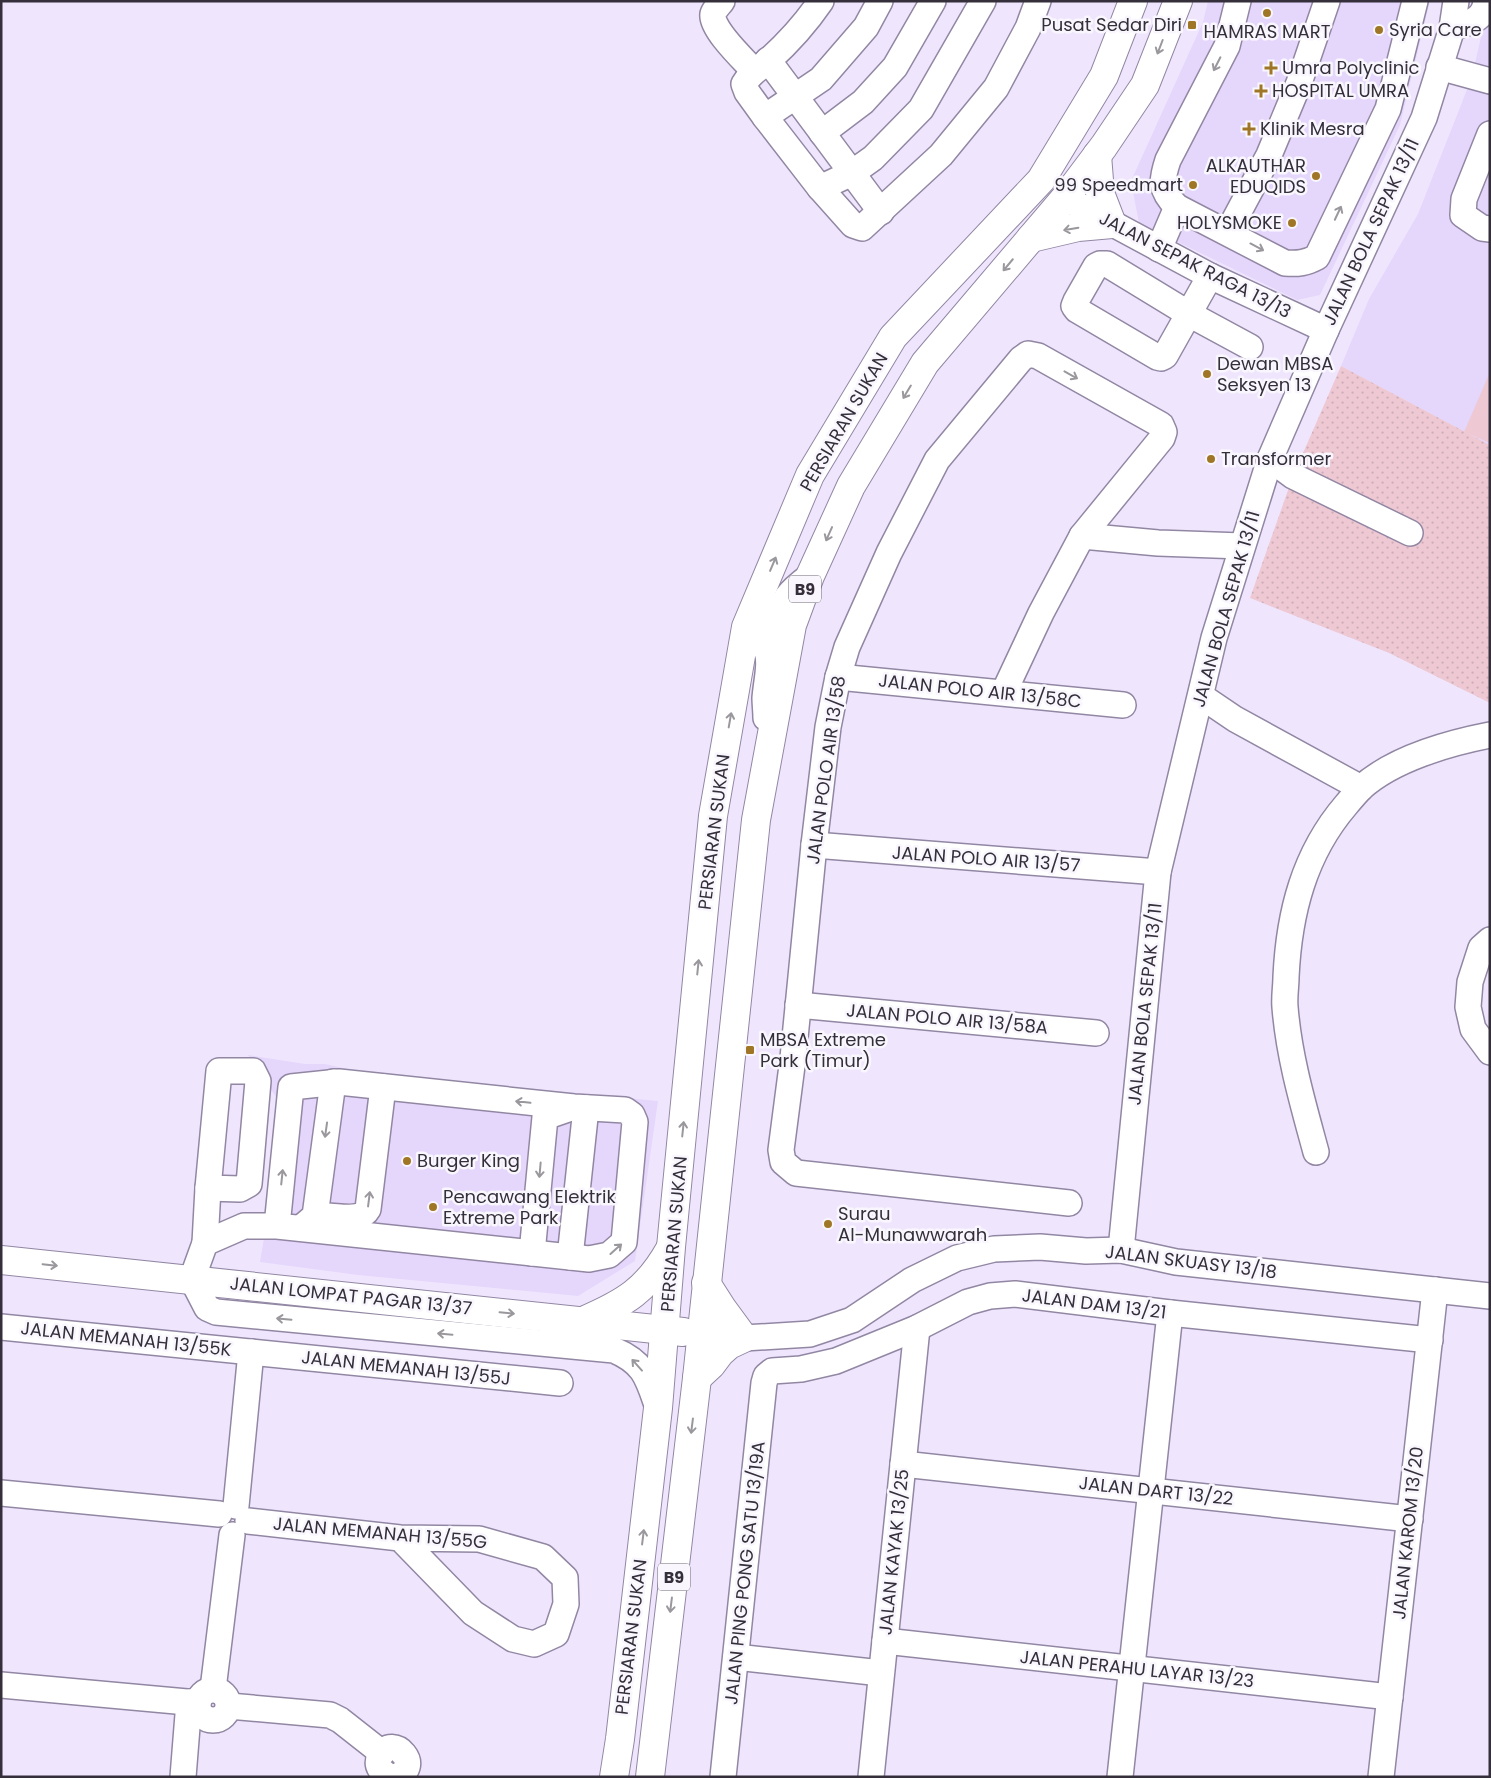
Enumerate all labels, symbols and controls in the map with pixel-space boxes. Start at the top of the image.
marker: HAMRAS MART [1261,7,1273,19]
place label: Pusat Sedar Diri [1041,12,1182,37]
place label: Syria Care [1389,17,1482,42]
marker: Pusat Sedar Diri [1186,19,1198,31]
place label: HAMRAS MART [1204,19,1331,44]
marker: Syria Care [1373,24,1385,36]
one-way arrow [1155,39,1164,54]
place label: Umra Polyclinic [1282,55,1420,80]
one-way arrow [1212,56,1221,71]
marker: Umra Polyclinic [1264,61,1278,75]
place label: HOSPITAL UMRA [1272,78,1409,103]
marker: HOSPITAL UMRA [1254,84,1268,98]
place label: Klinik Mesra [1260,116,1365,141]
marker: Klinik Mesra [1242,122,1256,136]
street label: JALAN BOLA SEPAK 13/11 [1316,134,1425,329]
place label: ALKAUTHAR EDUQIDS [1206,153,1306,199]
marker: ALKAUTHAR EDUQIDS [1310,170,1322,182]
place label: 99 Speedmart [1054,172,1183,197]
marker: 99 Speedmart [1187,179,1199,191]
street label: JALAN SEPAK RAGA 13/13 [1095,205,1295,324]
one-way arrow [1334,206,1343,221]
place label: HOLYSMOKE [1177,210,1282,235]
marker: HOLYSMOKE [1286,217,1298,229]
one-way arrow [1064,224,1080,234]
one-way arrow [1249,243,1263,253]
one-way arrow [1003,258,1014,271]
street label: PERSIARAN SUKAN [794,348,894,496]
place label: Dewan MBSA Seksyen 13 [1217,351,1333,397]
marker: Dewan MBSA Seksyen 13 [1201,368,1213,380]
one-way arrow [1064,370,1079,380]
one-way arrow [902,385,912,399]
place label: Transformer [1221,446,1331,471]
marker: Transformer [1205,453,1217,465]
street label: JALAN BOLA SEPAK 13/11 [1185,508,1266,710]
one-way arrow [824,526,833,541]
one-way arrow [768,557,778,572]
road number: B9 [789,576,821,602]
street label: JALAN POLO AIR 13/58C [877,667,1083,714]
street label: JALAN POLO AIR 13/58 [800,674,851,866]
one-way arrow [725,712,735,728]
street label: PERSIARAN SUKAN [692,753,735,911]
street label: JALAN POLO AIR 13/57 [891,839,1081,878]
street label: JALAN BOLA SEPAK 13/11 [1121,902,1168,1106]
one-way arrow [694,960,703,976]
street label: JALAN POLO AIR 13/58A [845,997,1049,1040]
place label: MBSA Extreme Park (Timur) [760,1027,886,1073]
marker: MBSA Extreme Park (Timur) [744,1044,756,1056]
one-way arrow [515,1097,531,1107]
one-way arrow [678,1121,688,1137]
one-way arrow [321,1122,331,1138]
place label: Burger King [417,1148,520,1173]
marker: Burger King [401,1155,413,1167]
street label: PERSIARAN SUKAN [654,1155,693,1313]
one-way arrow [535,1162,545,1178]
one-way arrow [277,1170,287,1186]
place label: Pencawang Elektrik Extreme Park [443,1184,616,1230]
one-way arrow [364,1192,374,1208]
marker: Pencawang Elektrik Extreme Park [427,1201,439,1213]
place label: Surau Al-Munawwarah [838,1201,987,1247]
marker: Surau Al-Munawwarah [822,1218,834,1230]
street label: JALAN SKUASY 13/18 [1104,1239,1278,1284]
one-way arrow [609,1243,622,1255]
one-way arrow [41,1260,57,1270]
street label: JALAN LOMPAT PAGAR 13/37 [229,1270,474,1321]
street label: JALAN DAM 13/21 [1020,1282,1168,1325]
one-way arrow [499,1308,515,1318]
one-way arrow [276,1314,292,1324]
street label: JALAN MEMANAH 13/55K [19,1315,233,1362]
one-way arrow [438,1329,454,1339]
street label: JALAN MEMANAH 13/55J [300,1344,512,1391]
one-way arrow [631,1359,643,1371]
one-way arrow [687,1418,697,1434]
street label: JALAN PING PONG SATU 13/19A [718,1440,771,1706]
street label: JALAN KAROM 13/20 [1386,1445,1429,1621]
street label: JALAN KAYAK 13/25 [872,1468,915,1636]
street label: JALAN DART 13/22 [1078,1470,1234,1511]
street label: JALAN MEMANAH 13/55G [272,1511,488,1554]
one-way arrow [638,1530,648,1546]
street label: PERSIARAN SUKAN [609,1558,652,1716]
road number: B9 [658,1564,690,1590]
one-way arrow [666,1597,676,1613]
street label: JALAN PERAHU LAYAR 13/23 [1019,1644,1255,1693]

